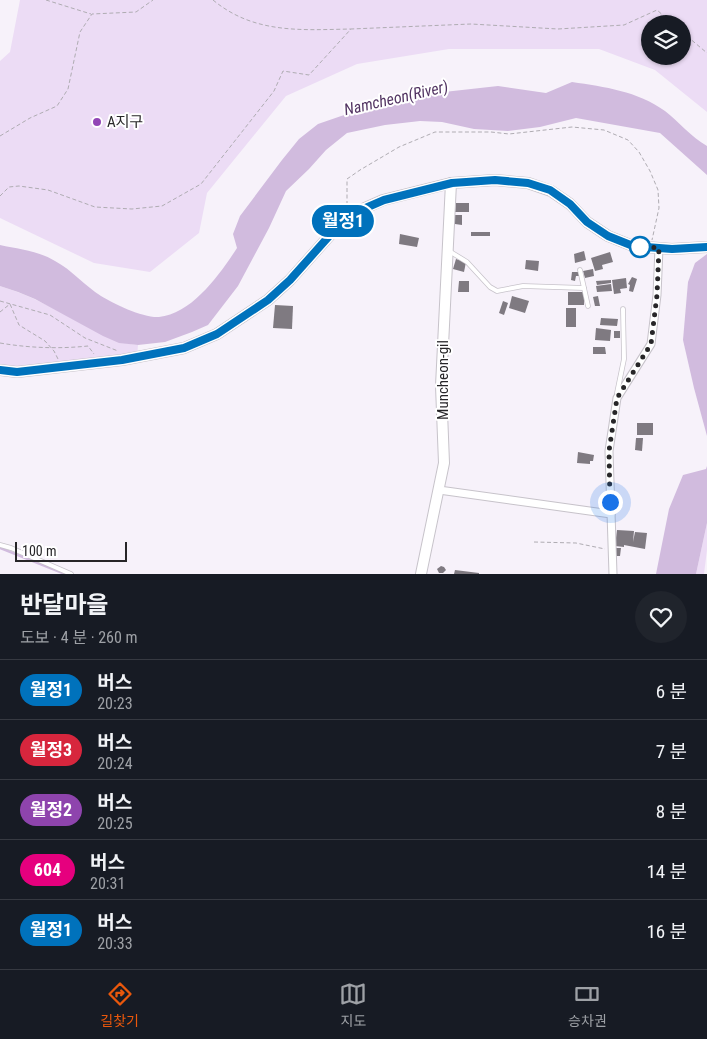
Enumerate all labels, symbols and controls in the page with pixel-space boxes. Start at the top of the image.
map controls [641,15,691,65]
button: layers [641,15,691,65]
water label: Namcheon(River) [342,77,450,119]
place label: A지구 [107,113,143,131]
marker: A지구 [91,116,103,128]
line badge: 월정1 [314,205,372,237]
text: 월정1 [322,210,364,231]
unlabelled marker [629,236,651,258]
street label: Muncheon-gil [434,340,452,420]
your location [598,490,623,515]
scale bar [15,539,128,562]
text: 100 m [22,543,57,559]
text: 반달마을 [20,591,108,619]
button: heart [635,591,687,643]
text: 도보 · 4 분 · 260 m [20,628,138,647]
text: 버스 [97,671,132,694]
text: 월정1 [30,679,72,700]
text: 6 분 [656,680,687,703]
text: 20:23 [97,694,133,713]
text: 버스 [97,731,132,754]
text: 월정3 [30,739,72,760]
text: 7 분 [656,740,687,763]
text: 20:24 [97,754,133,773]
text: 버스 [97,791,132,814]
text: 월정2 [30,799,72,820]
text: 8 분 [656,800,687,823]
text: 20:25 [97,814,133,833]
text: 버스 [90,851,125,874]
text: 604 [34,859,61,880]
text: 14 분 [646,860,687,883]
text: 20:31 [90,874,125,893]
text: 버스 [97,911,132,934]
text: 월정1 [30,919,72,940]
text: 16 분 [646,920,687,943]
text: 20:33 [97,934,133,953]
tab: 길찾기 [100,980,139,1030]
tab: 지도 [339,980,367,1030]
tab: 승차권 [568,980,607,1030]

